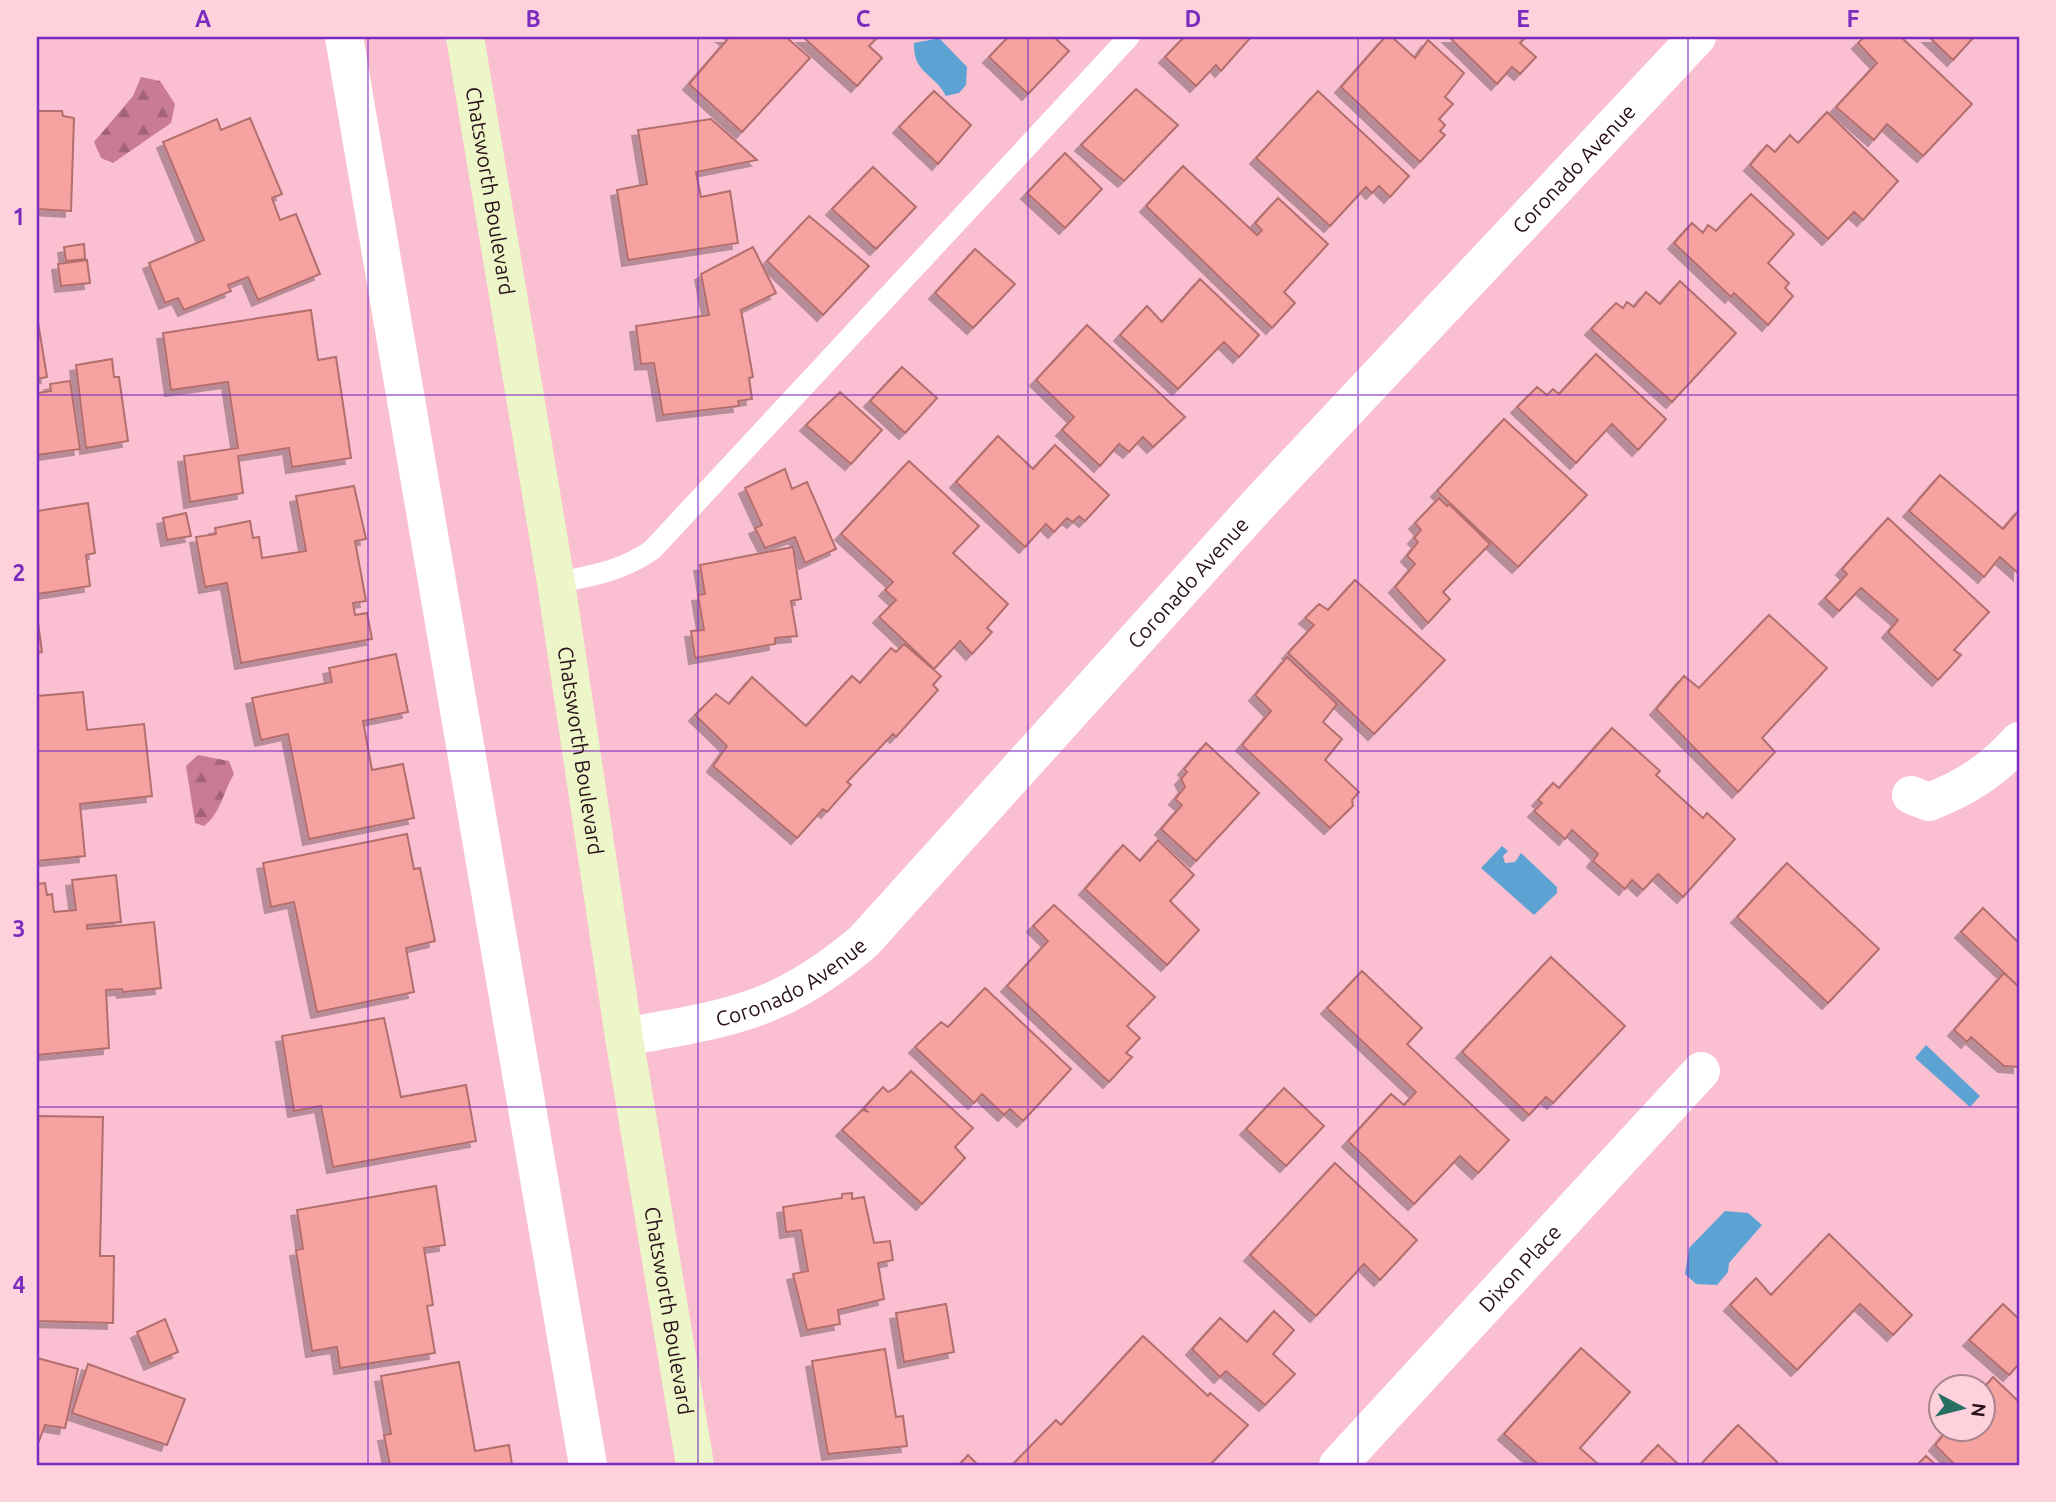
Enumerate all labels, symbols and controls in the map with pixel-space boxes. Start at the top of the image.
text: A [195,6,211,31]
text: B [525,6,541,31]
text: C [856,6,871,31]
text: D [1185,6,1201,31]
text: E [1516,6,1530,31]
text: F [1847,6,1860,31]
street label: Chatsworth Boulevard [461,85,520,297]
street label: Coronado Avenue [1507,99,1640,238]
text: 1 [13,204,25,229]
street label: Coronado Avenue [1122,512,1253,653]
text: 2 [13,560,25,585]
street label: Chatsworth Boulevard [554,645,609,857]
text: 3 [13,916,25,941]
street label: Coronado Avenue [713,932,871,1031]
street label: Chatsworth Boulevard [640,1205,698,1417]
street label: Dixon Place [1474,1219,1566,1316]
text: 4 [13,1272,26,1297]
north arrow [1926,1372,1996,1442]
text: N [1967,1402,1991,1418]

